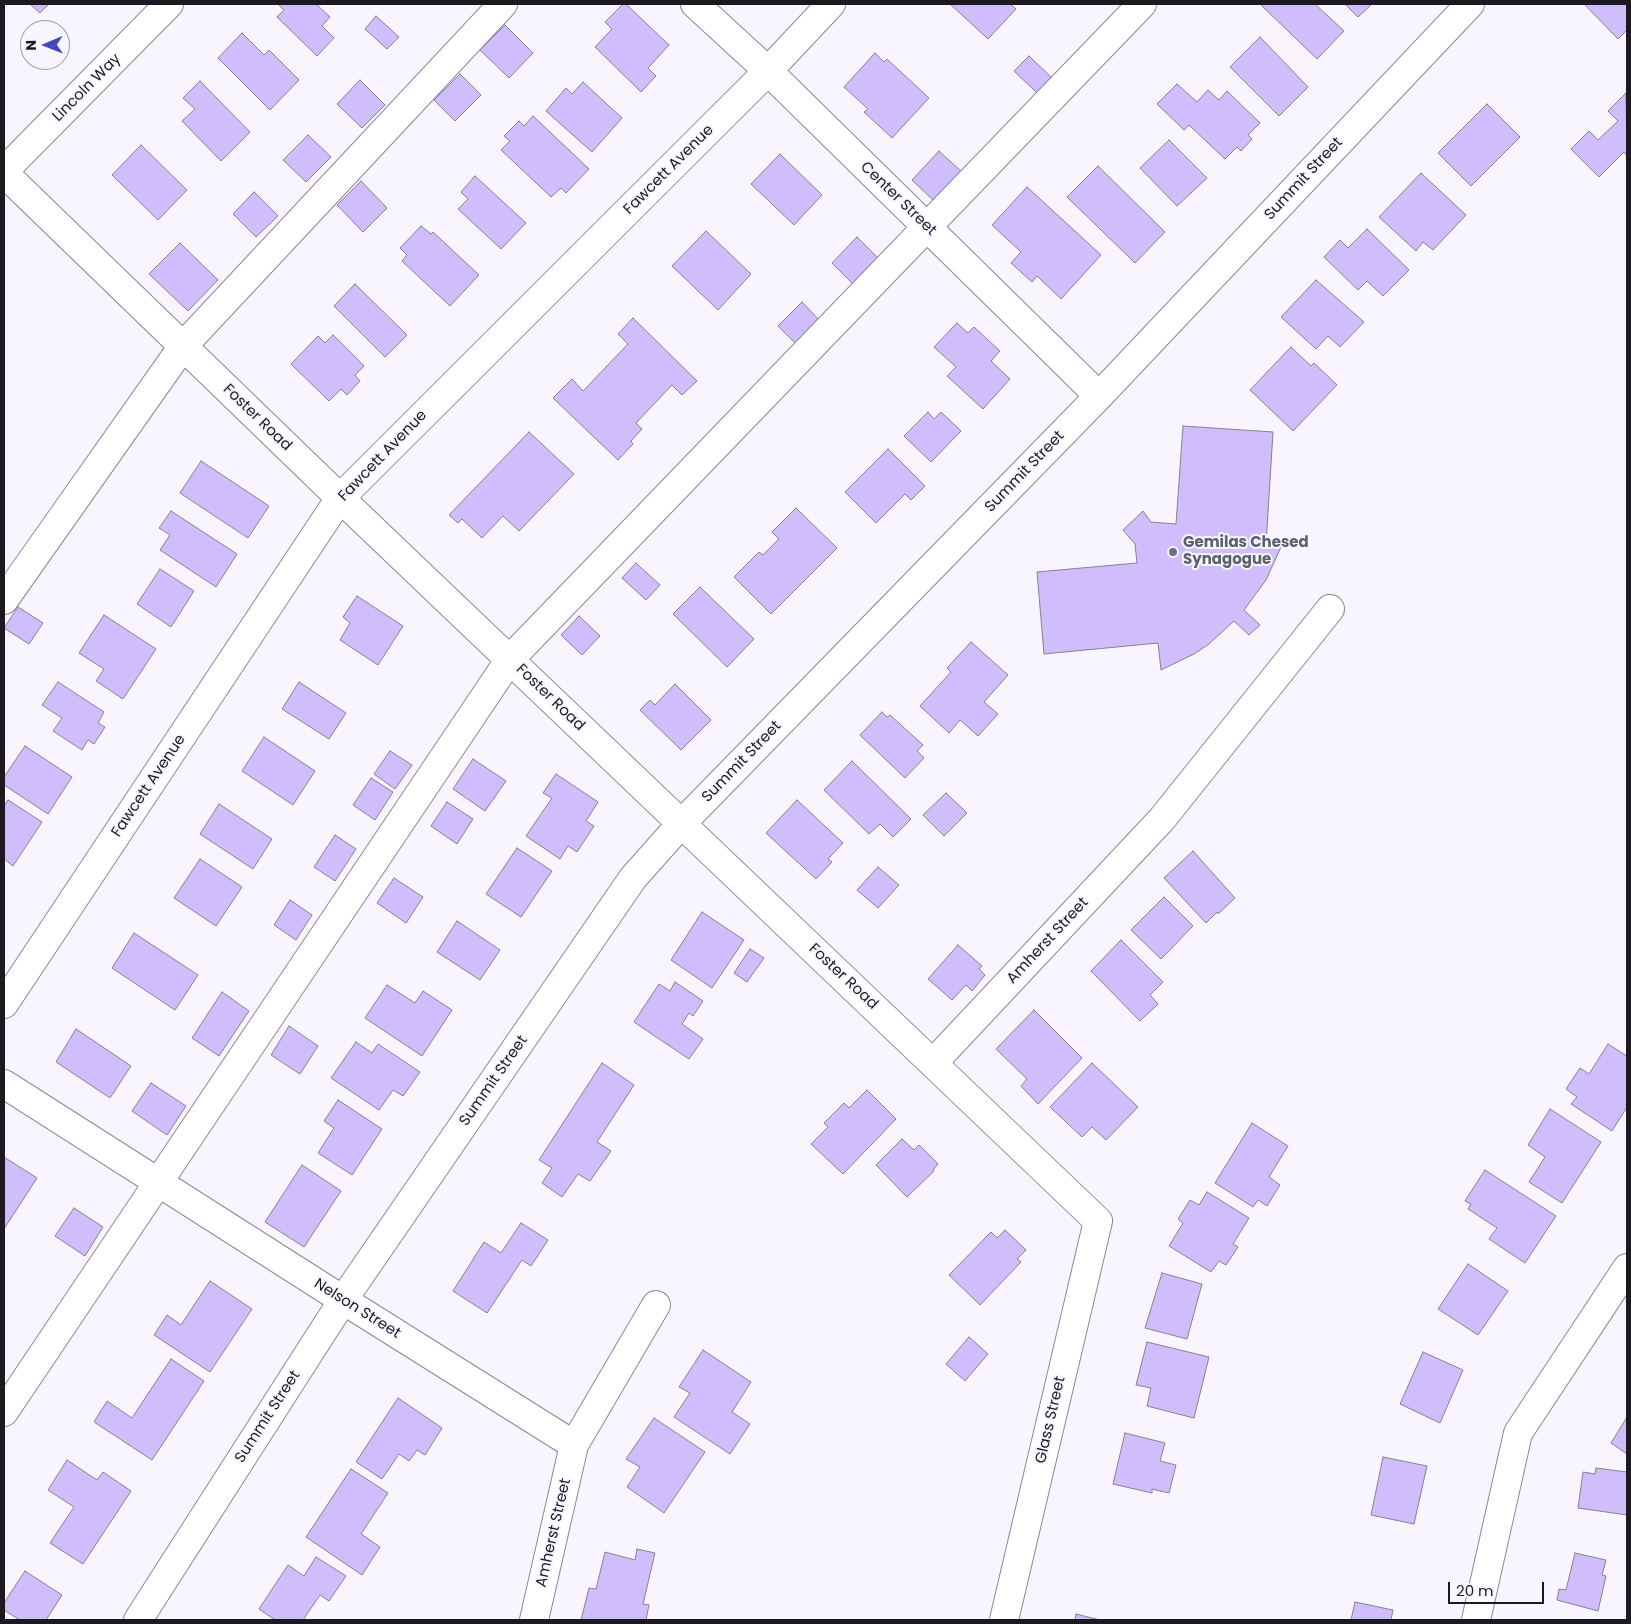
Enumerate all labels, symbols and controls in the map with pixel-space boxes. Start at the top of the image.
north arrow [20,20,70,70]
text: N [21,40,41,51]
street label: Lincoln Way [49,50,125,126]
street label: Fawcett Avenue [620,121,718,219]
street label: Summit Street [1261,134,1347,224]
street label: Center Street [856,158,940,240]
street label: Foster Road [219,381,295,455]
street label: Fawcett Avenue [335,407,431,505]
street label: Summit Street [982,427,1068,517]
place label: Gemilas Chesed Synagogue [1183,534,1309,569]
marker: Gemilas Chesed Synagogue [1167,546,1179,558]
street label: Foster Road [512,661,588,735]
street label: Summit Street [699,717,785,807]
street label: Fawcett Avenue [108,731,190,841]
street label: Amherst Street [1003,894,1093,988]
street label: Foster Road [805,940,881,1014]
street label: Summit Street [456,1032,532,1130]
street label: Nelson Street [310,1275,404,1343]
street label: Summit Street [231,1367,305,1467]
street label: Glass Street [1032,1375,1070,1465]
street label: Amherst Street [533,1477,575,1589]
scale bar [1451,1572,1547,1604]
text: 20 m [1456,1580,1494,1601]

